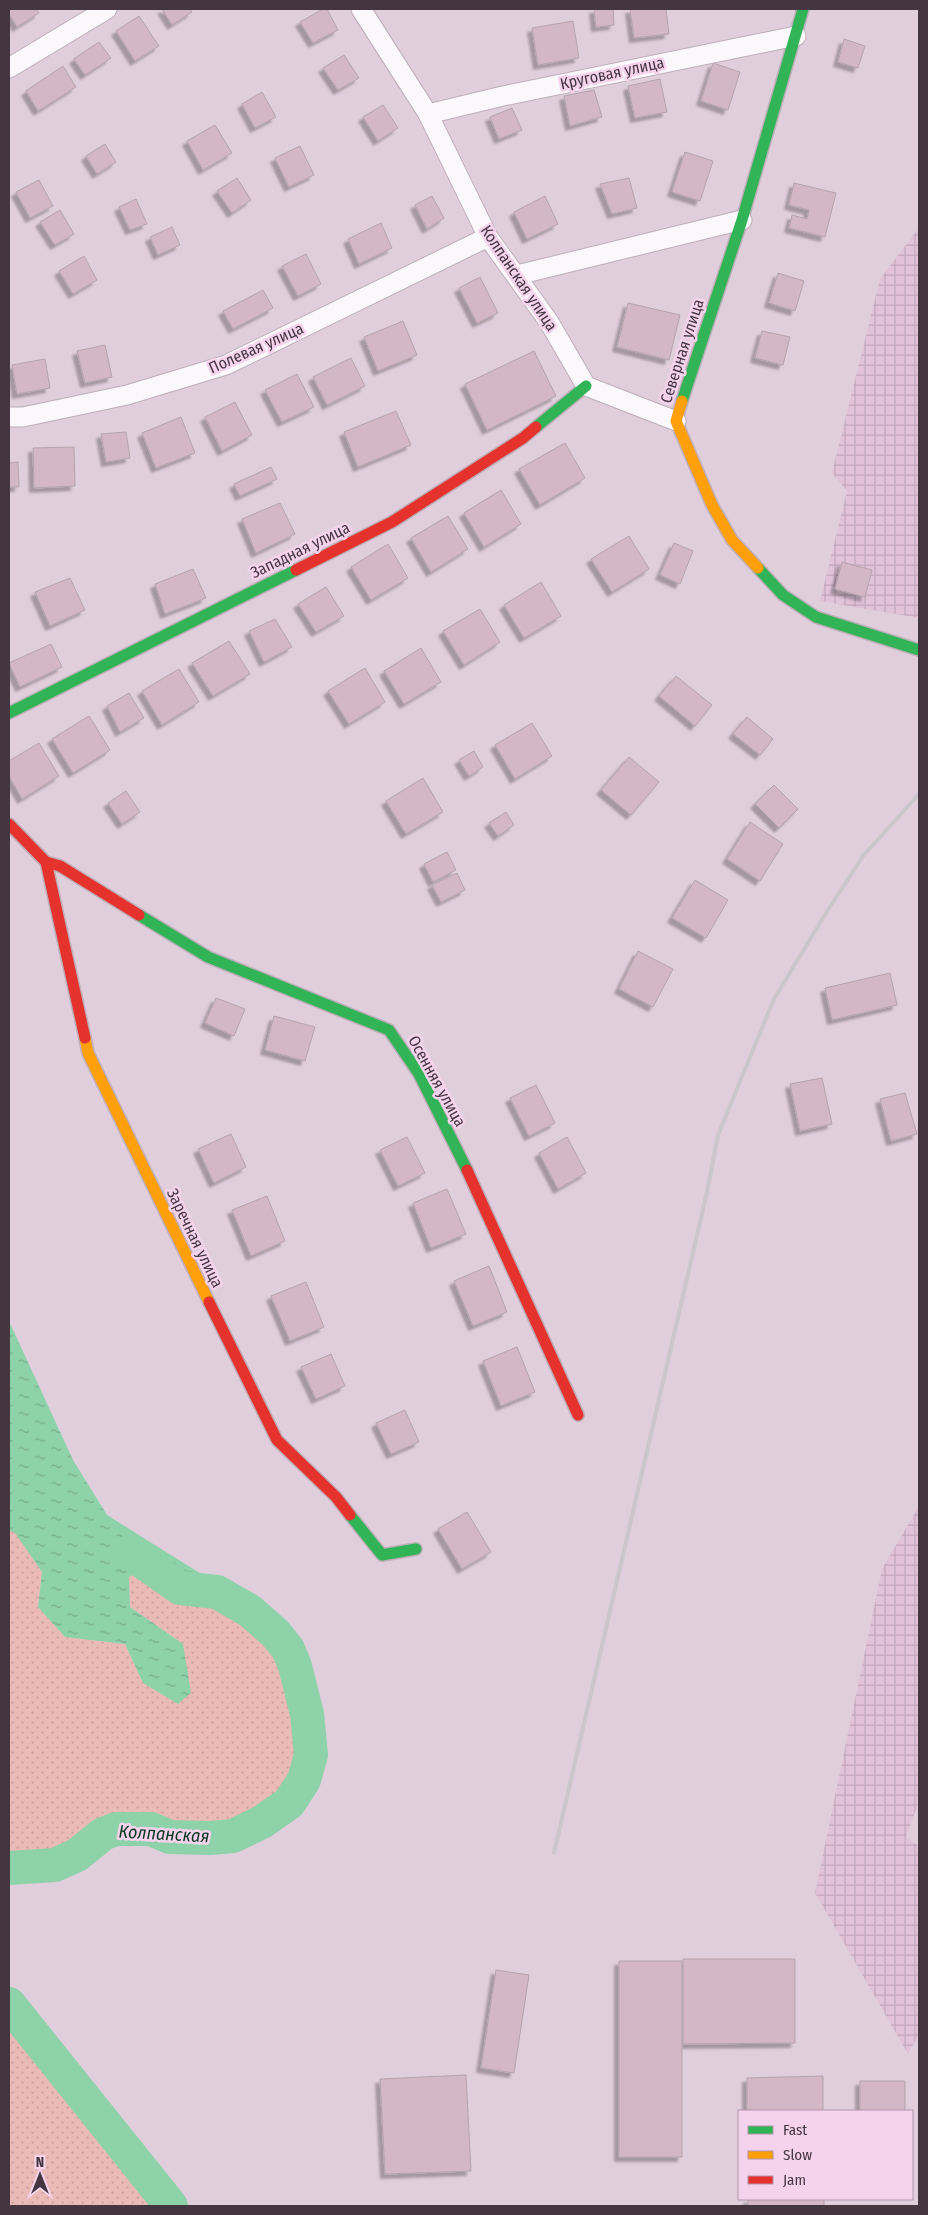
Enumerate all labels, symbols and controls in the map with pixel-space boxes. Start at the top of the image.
street label: Круговая улица [558,53,666,93]
street label: Колпанская улица [477,222,561,335]
street label: Северная улица [656,296,708,405]
street label: Полевая улица [206,319,306,377]
street label: Западная улица [247,518,353,582]
street label: Осенняя улица [404,1032,470,1130]
street label: Заречная улица [163,1185,227,1291]
water label: Колпанская [118,1821,210,1847]
legend [738,2110,913,2200]
text: Fast [783,2121,807,2139]
text: Slow [783,2146,812,2164]
north arrow [15,2150,65,2200]
text: N [36,2154,44,2171]
text: Jam [783,2171,806,2189]

